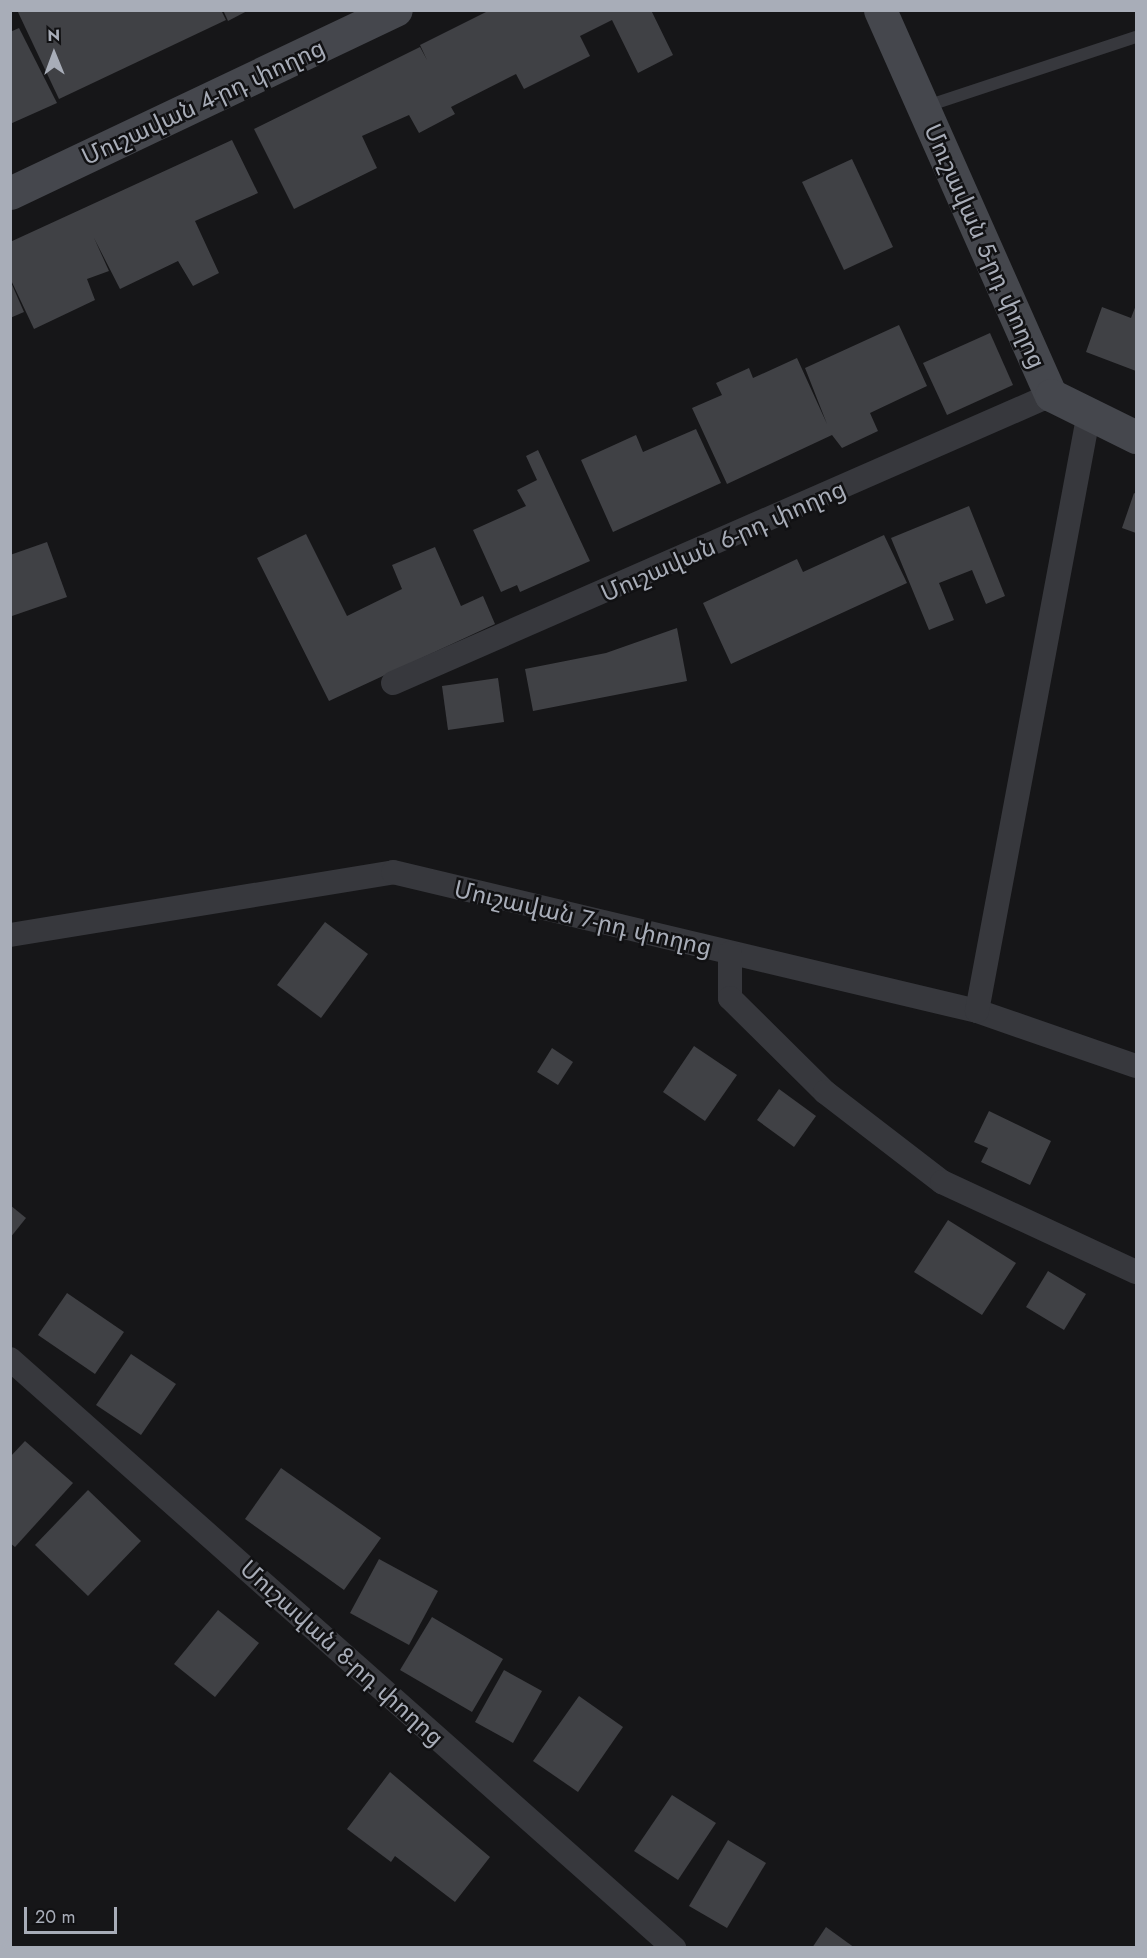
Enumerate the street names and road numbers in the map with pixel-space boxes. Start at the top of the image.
street label: Մուշավան 4-րդ փողոց [77,33,329,171]
street label: Մուշավան 5-րդ փողոց [918,119,1052,373]
street label: Մուշավան 6-րդ փողոց [596,474,850,608]
street label: Մուշավան 7-րդ փողոց [451,874,715,962]
street label: Մուշավան 8-րդ փողոց [234,1554,450,1752]

